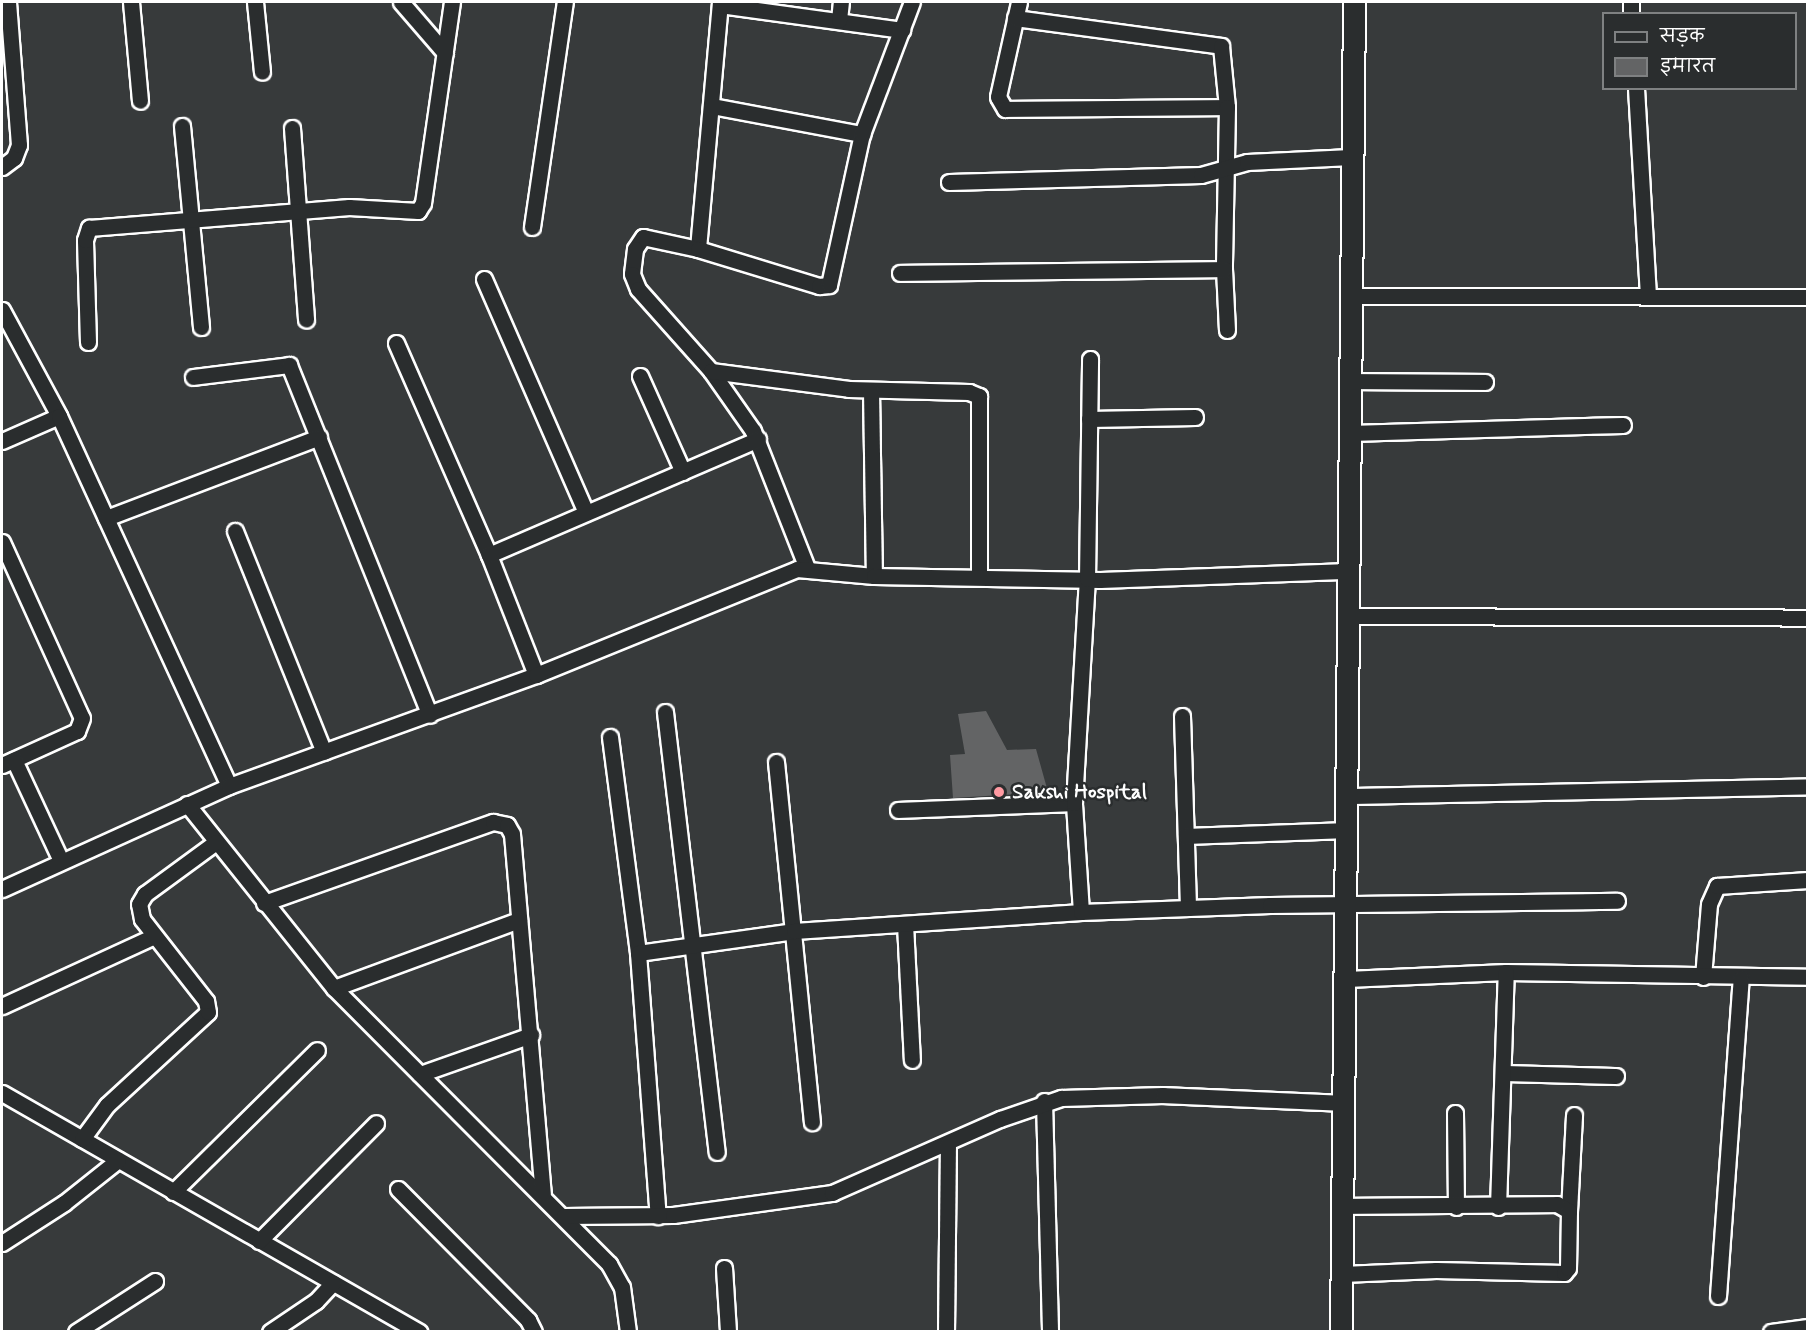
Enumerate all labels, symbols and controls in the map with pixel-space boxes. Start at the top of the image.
legend [1602,12,1797,90]
text: सड़क [1660,25,1704,49]
text: इमारत [1660,55,1715,79]
place label: Sakshi Hospital [1012,779,1149,805]
marker: Sakshi Hospital [990,783,1008,801]

